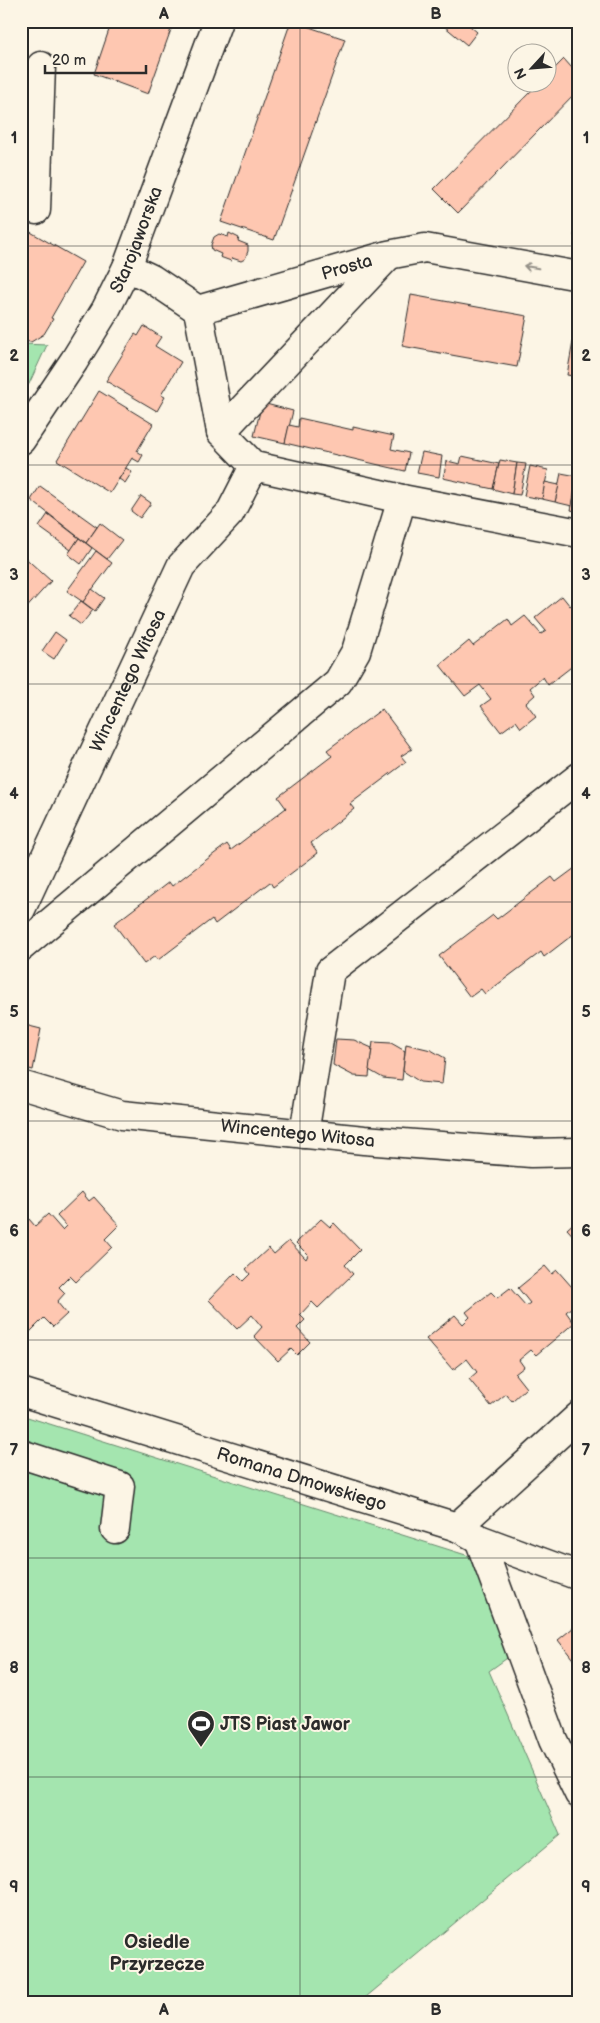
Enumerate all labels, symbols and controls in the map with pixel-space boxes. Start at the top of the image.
text: A [158,5,169,24]
text: B [430,5,442,24]
scale bar [45,42,146,74]
north arrow [508,42,558,92]
text: 20 m [52,51,86,70]
text: N [511,65,531,82]
text: 1 [11,129,17,148]
text: 1 [583,129,589,148]
street label: Starojaworska [106,184,167,297]
street label: Prosta [319,250,375,285]
one-way arrow [523,262,539,271]
text: 2 [9,347,19,366]
text: 2 [581,347,591,366]
text: 3 [9,566,19,585]
text: 3 [581,566,591,585]
street label: Wincentego Witosa [86,606,170,756]
text: 4 [9,785,19,804]
text: 4 [581,785,591,804]
text: 5 [9,1003,19,1022]
text: 5 [581,1003,591,1022]
street label: Wincentego Witosa [219,1115,376,1152]
text: 6 [9,1222,19,1241]
text: 6 [581,1222,591,1241]
text: 7 [10,1441,19,1460]
text: 7 [582,1441,591,1460]
street label: Romana Dmowskiego [214,1443,389,1516]
text: 8 [9,1659,19,1678]
text: 8 [581,1659,591,1678]
sports icon: JTS Piast Jawor [186,1709,216,1748]
place label: JTS Piast Jawor [220,1714,351,1735]
text: 9 [9,1878,19,1897]
text: 9 [581,1878,591,1897]
district label: Osiedle Przyrzecze [109,1931,205,1976]
text: A [158,2001,169,2020]
text: B [430,2001,442,2020]

